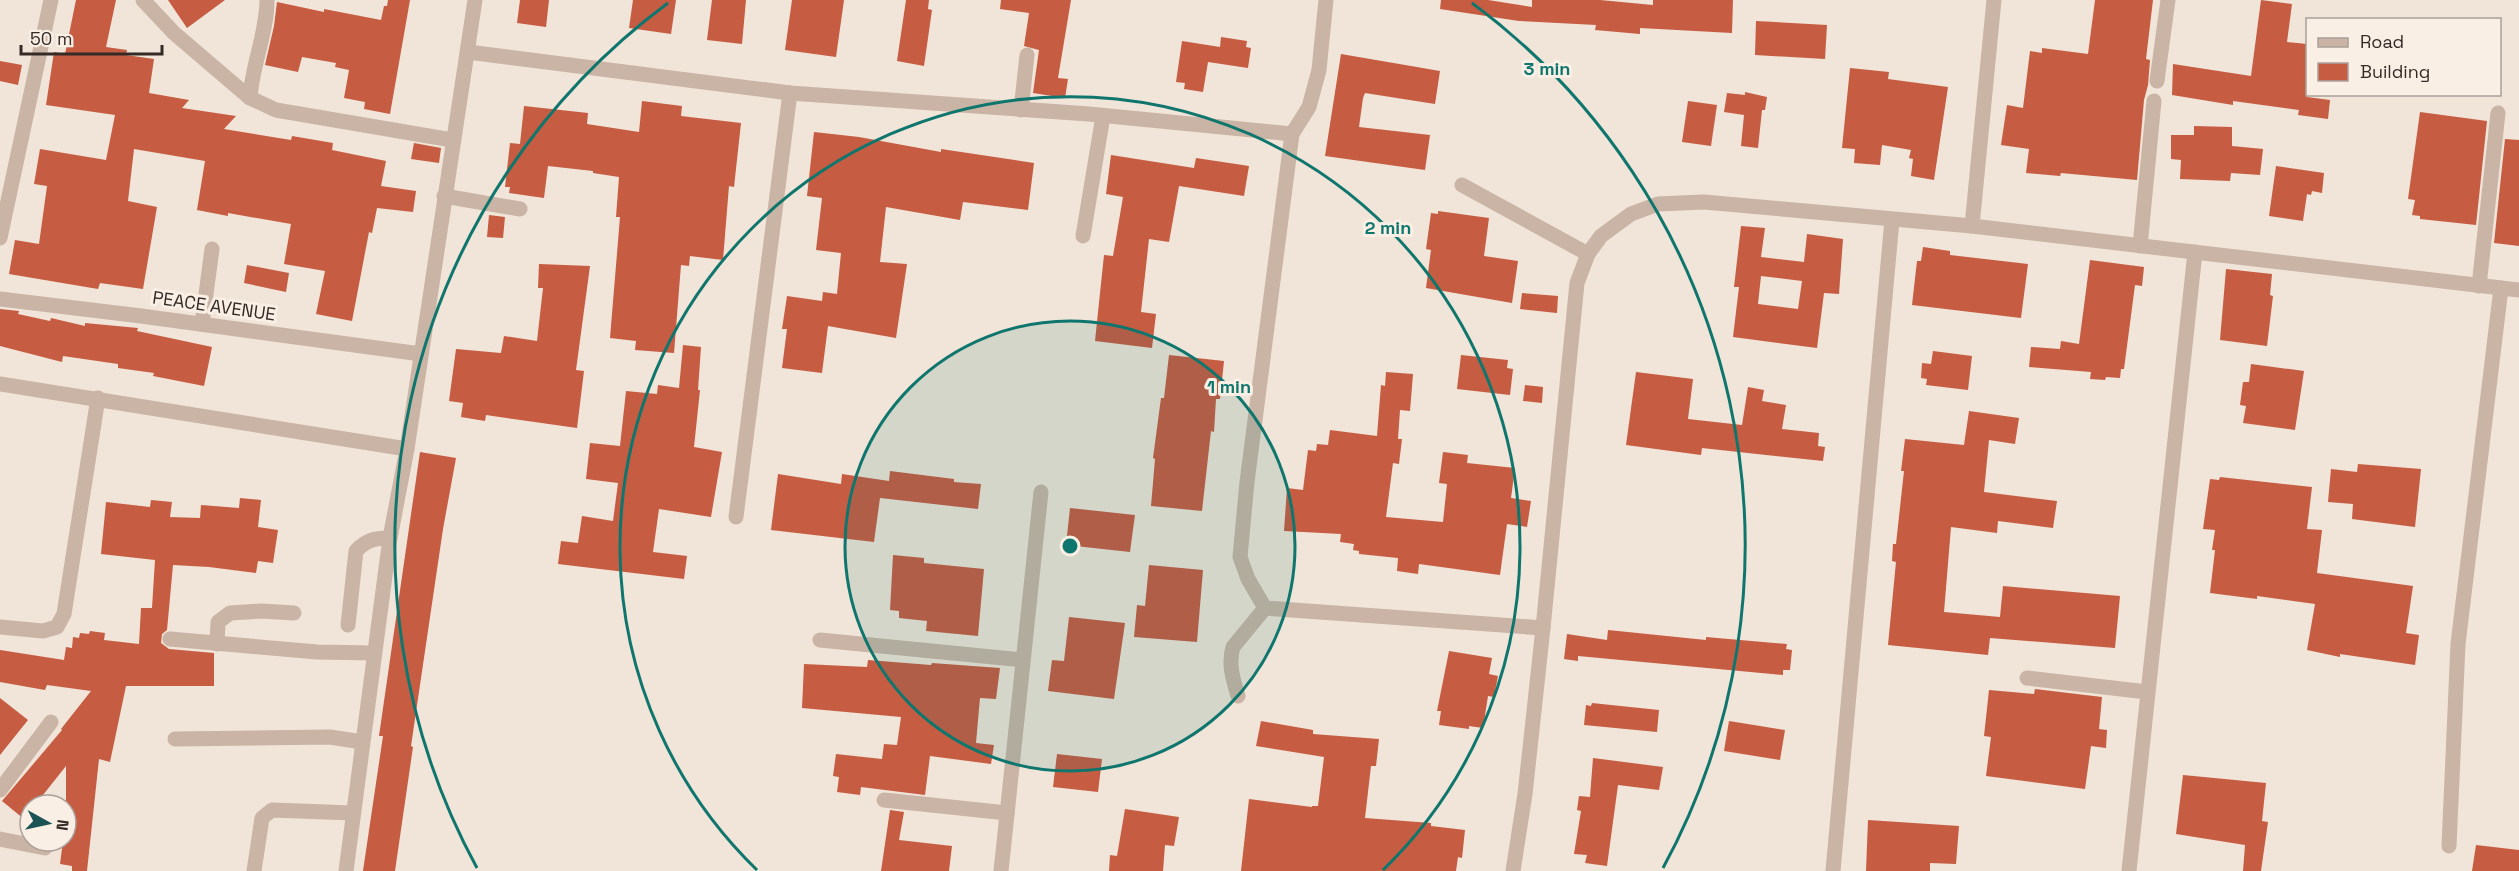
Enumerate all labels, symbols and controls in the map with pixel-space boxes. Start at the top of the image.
scale bar [21,18,162,56]
legend [2306,18,2501,96]
text: 50 m [30,27,72,50]
text: Road [2360,30,2404,53]
text: 3 min [1524,57,1570,80]
text: Building [2360,60,2430,83]
text: 2 min [1365,216,1411,239]
street label: PEACE AVENUE [151,285,277,326]
text: 1 min [1207,375,1251,398]
centre of rings [1060,536,1080,556]
north arrow [18,793,78,853]
text: N [51,818,74,832]

